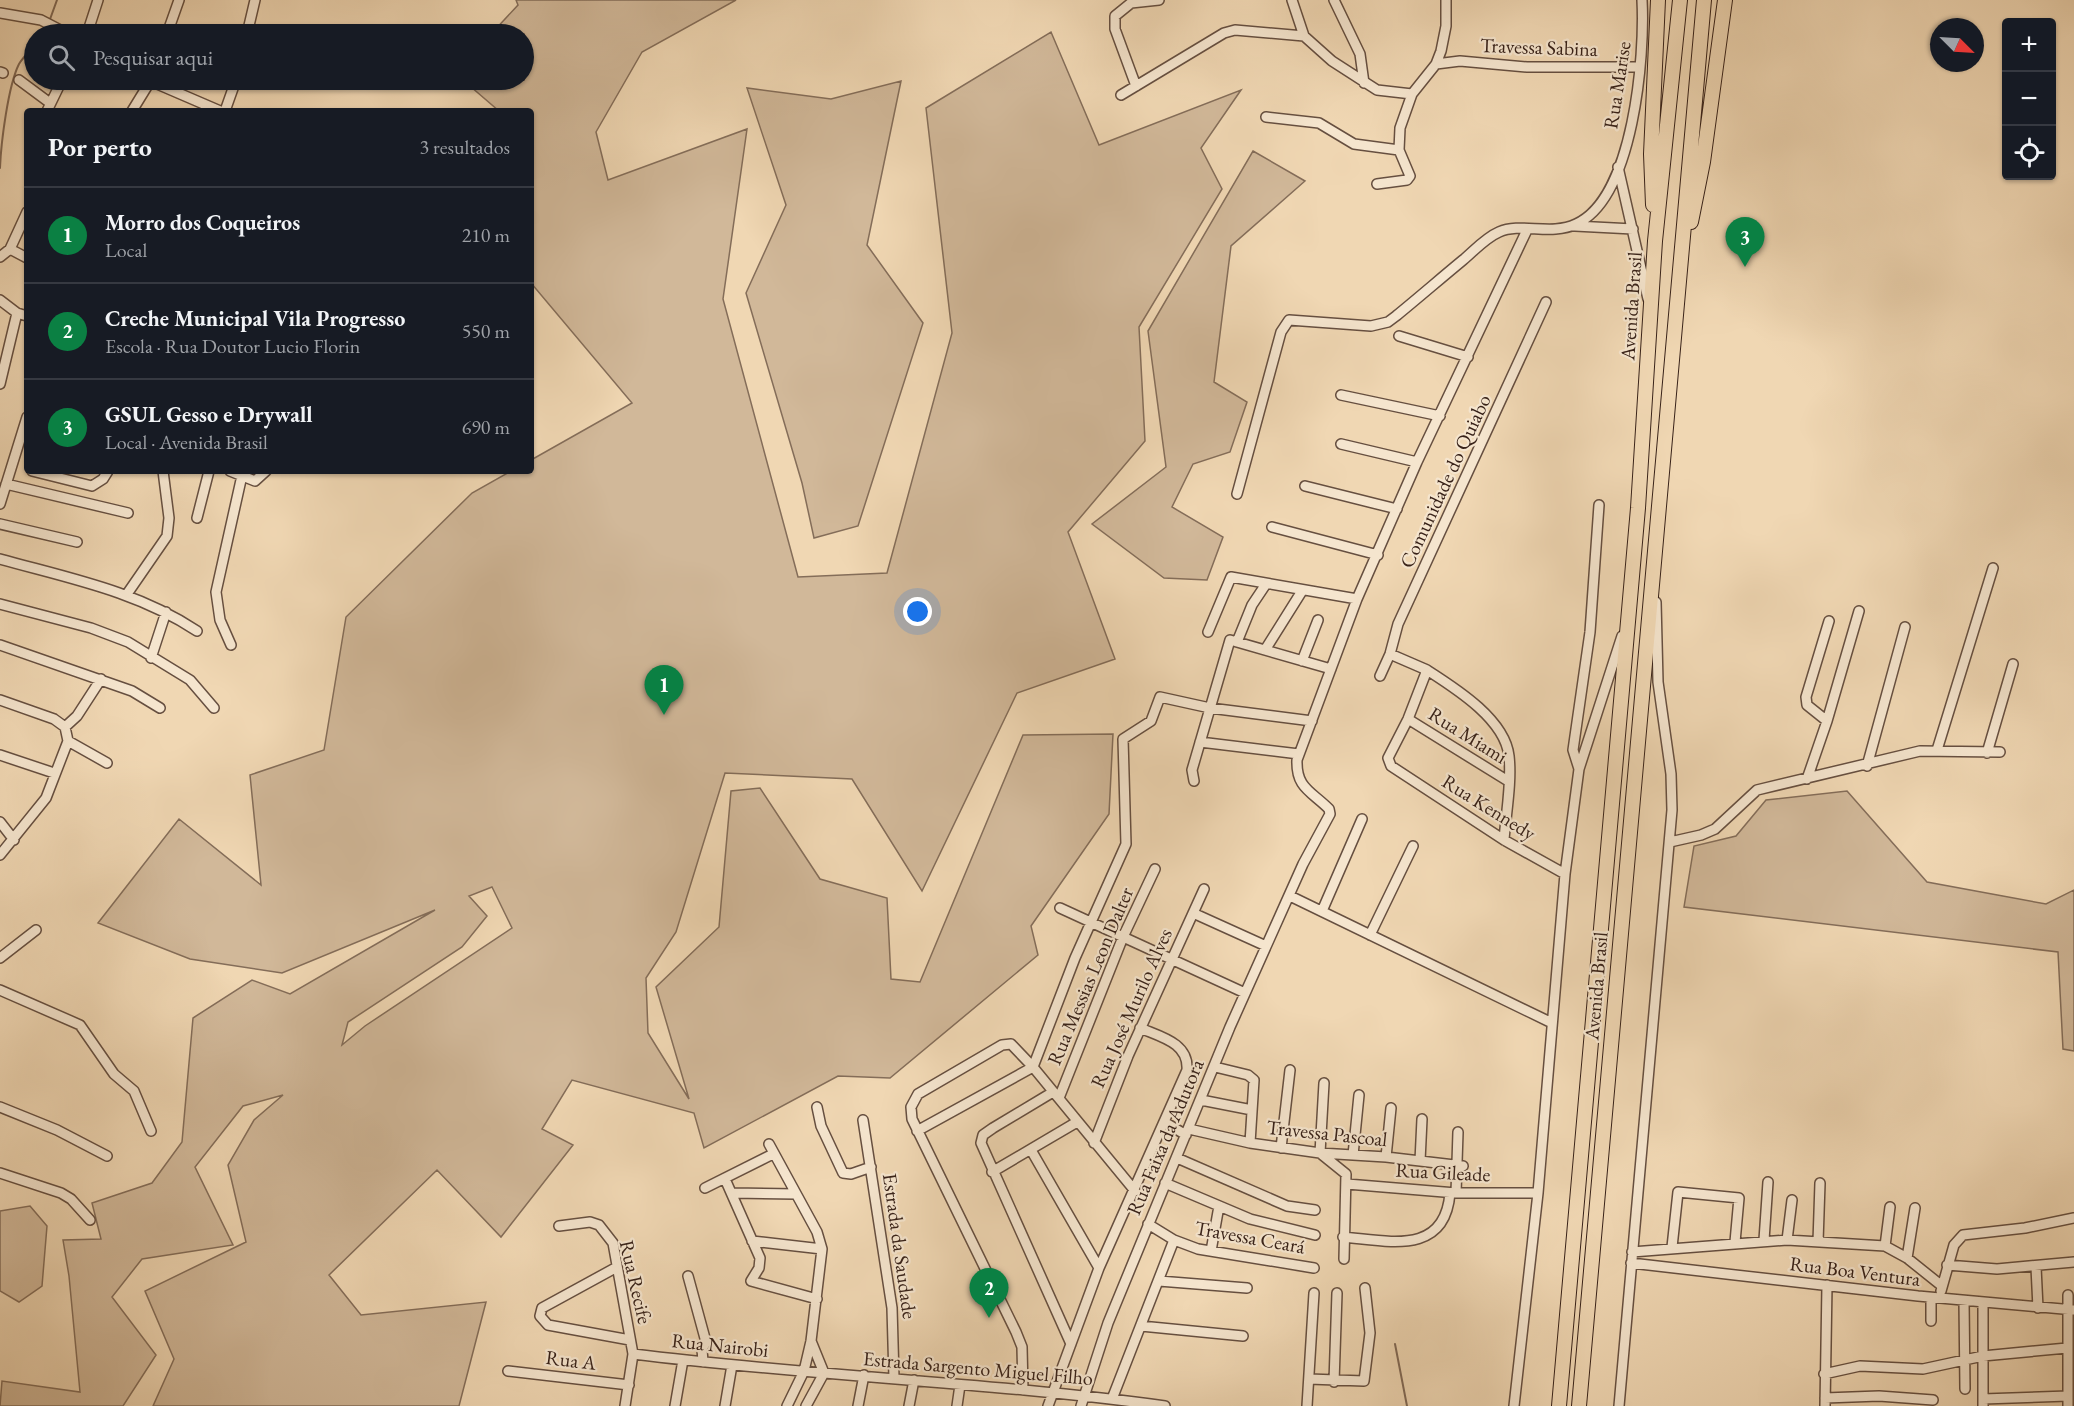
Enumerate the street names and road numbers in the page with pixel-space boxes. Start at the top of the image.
street label: Travessa Sabina [1480,32,1598,62]
street label: Rua Marise [1597,39,1637,131]
street label: Avenida Brasil [1614,251,1648,362]
street label: Comunidade do Quiabo [1393,390,1497,572]
street label: Rua Miami [1424,701,1512,769]
street label: Rua Kennedy [1437,768,1541,846]
street label: Rua Messias Leon Dalter [1041,883,1139,1069]
street label: Rua José Murilo Alves [1084,924,1178,1092]
street label: Avenida Brasil [1578,931,1614,1042]
street label: Rua Faixa da Adutora [1120,1055,1210,1219]
street label: Travessa Pascoal [1265,1114,1389,1152]
street label: Rua Gileade [1395,1157,1491,1187]
street label: Estrada da Saudade [877,1172,923,1321]
street label: Travessa Ceará [1193,1215,1307,1259]
street label: Rua Recife [614,1237,658,1327]
street label: Rua Boa Ventura [1788,1250,1922,1292]
street label: Rua Nairobi [670,1327,770,1363]
street label: Rua A [544,1344,598,1376]
street label: Estrada Sargento Miguel Filho [862,1345,1094,1391]

